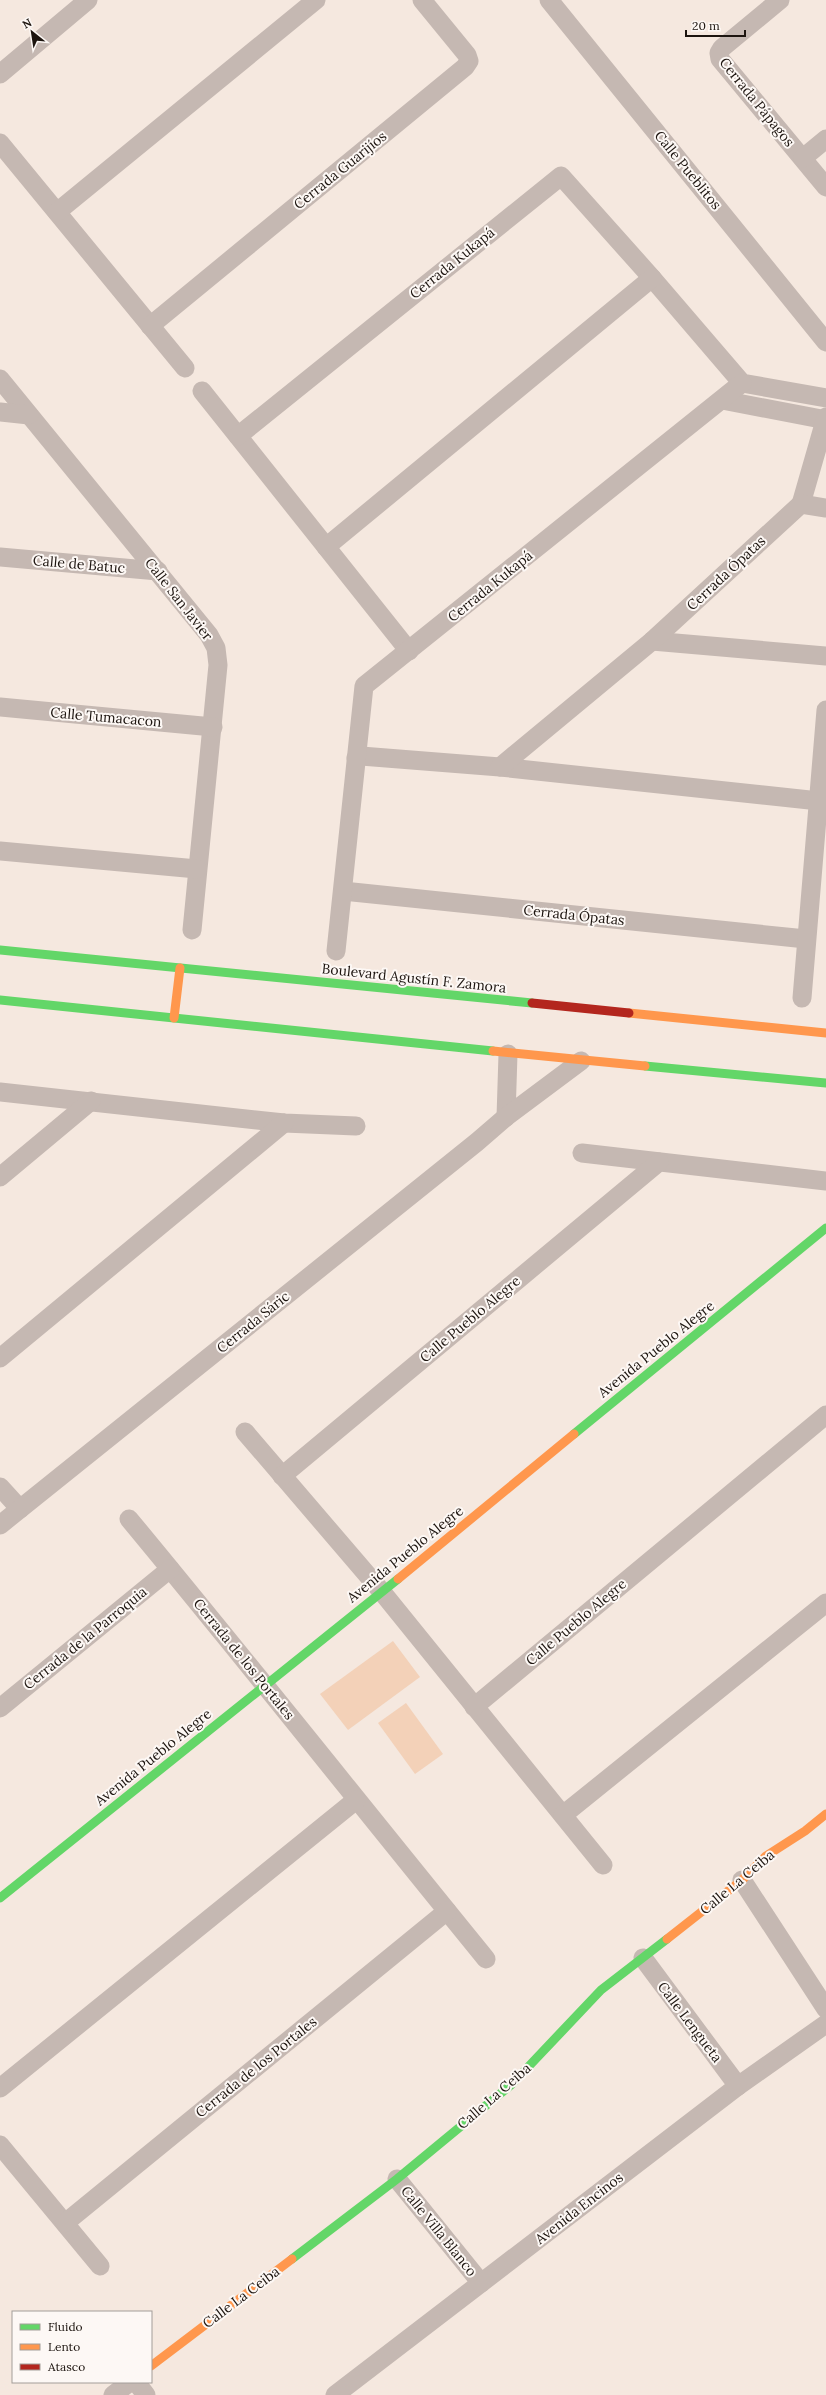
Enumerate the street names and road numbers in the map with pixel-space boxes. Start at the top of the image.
street label: Cerrada Pápagos [716,54,798,150]
street label: Cerrada Guarijíos [290,127,390,213]
street label: Calle Pueblitos [651,127,725,213]
street label: Cerrada Kukapá [406,223,498,303]
street label: Cerrada Ópatas [683,532,769,614]
street label: Cerrada Kukapá [444,546,536,626]
street label: Calle de Batuc [32,551,126,577]
street label: Calle San Javier [141,554,217,644]
street label: Calle Tumacacon [50,703,163,731]
street label: Cerrada Ópatas [523,901,625,929]
street label: Boulevard Agustín F. Zamora [321,959,507,997]
street label: Calle Pueblo Alegre [416,1271,524,1366]
street label: Cerrada Sáric [213,1287,293,1357]
street label: Avenida Pueblo Alegre [593,1296,718,1402]
street label: Avenida Pueblo Alegre [342,1501,467,1607]
street label: Calle Pueblo Alegre [522,1574,630,1669]
street label: Cerrada de la Parroquia [20,1583,150,1693]
street label: Cerrada de los Portales [190,1595,298,1723]
street label: Avenida Pueblo Alegre [90,1704,215,1810]
street label: Calle La Ceiba [696,1846,778,1918]
street label: Calle Lengueta [654,1978,726,2066]
street label: Cerrada de los Portales [192,2013,320,2121]
street label: Calle La Ceiba [453,2059,535,2133]
street label: Avenida Encinos [531,2168,627,2249]
street label: Calle Villa Blanco [397,2182,481,2280]
street label: Calle La Ceiba [199,2262,283,2332]

